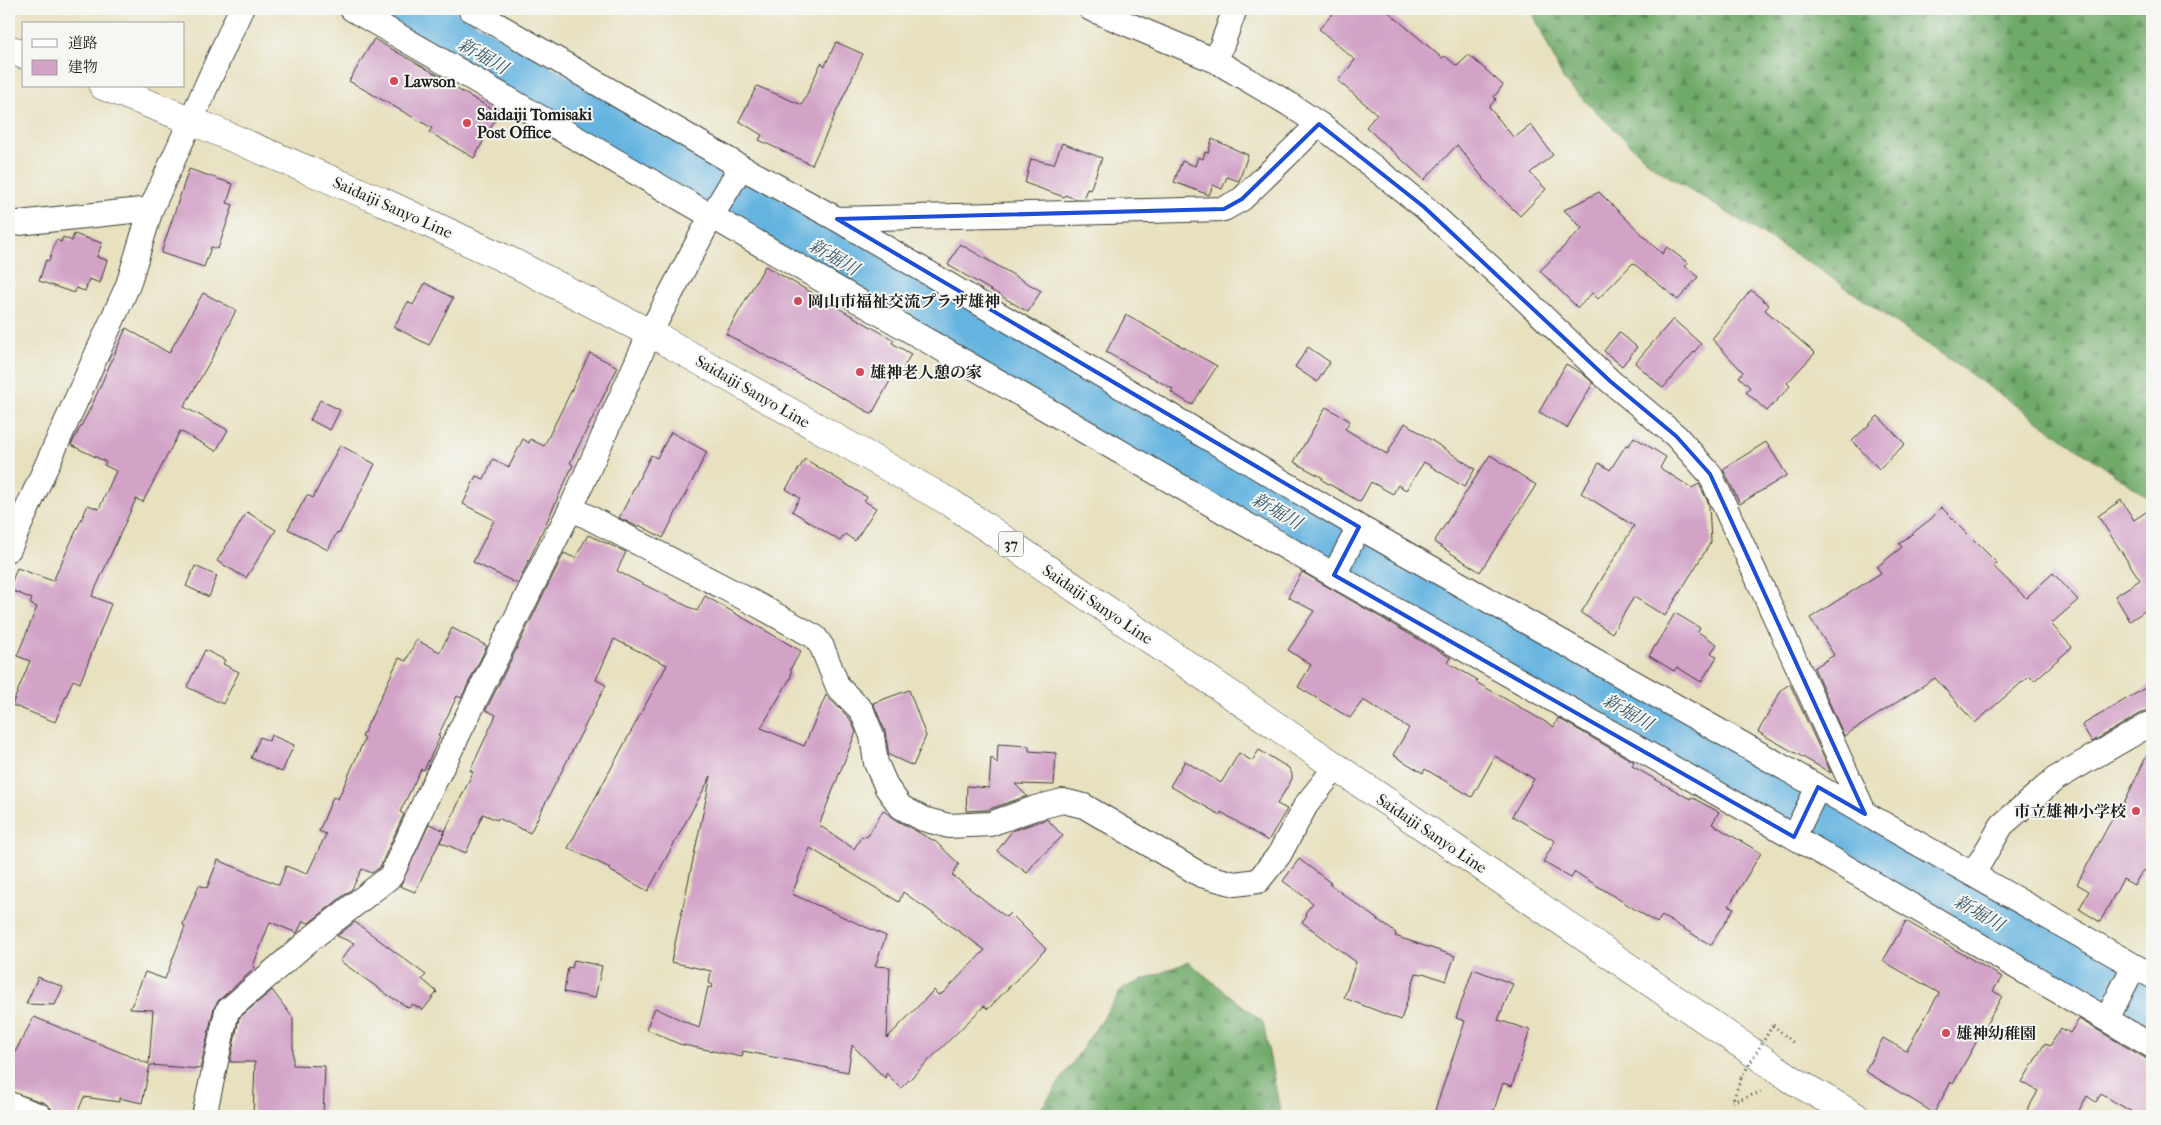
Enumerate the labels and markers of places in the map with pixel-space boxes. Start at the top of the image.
place label: Lawson [404,72,457,91]
marker: Lawson [388,75,400,87]
place label: Saidaiji Tomisaki Post Office [477,105,592,142]
marker: Saidaiji Tomisaki Post Office [461,117,473,129]
place label: 岡山市福祉交流プラザ雄神 [808,292,1000,311]
marker: 岡山市福祉交流プラザ雄神 [792,295,804,307]
place label: 雄神老人憩の家 [870,363,982,382]
marker: 雄神老人憩の家 [854,366,866,378]
place label: 市立雄神小学校 [2014,802,2127,821]
marker: 市立雄神小学校 [2130,805,2142,817]
place label: 雄神幼稚園 [1956,1024,2036,1043]
marker: 雄神幼稚園 [1940,1027,1952,1039]

